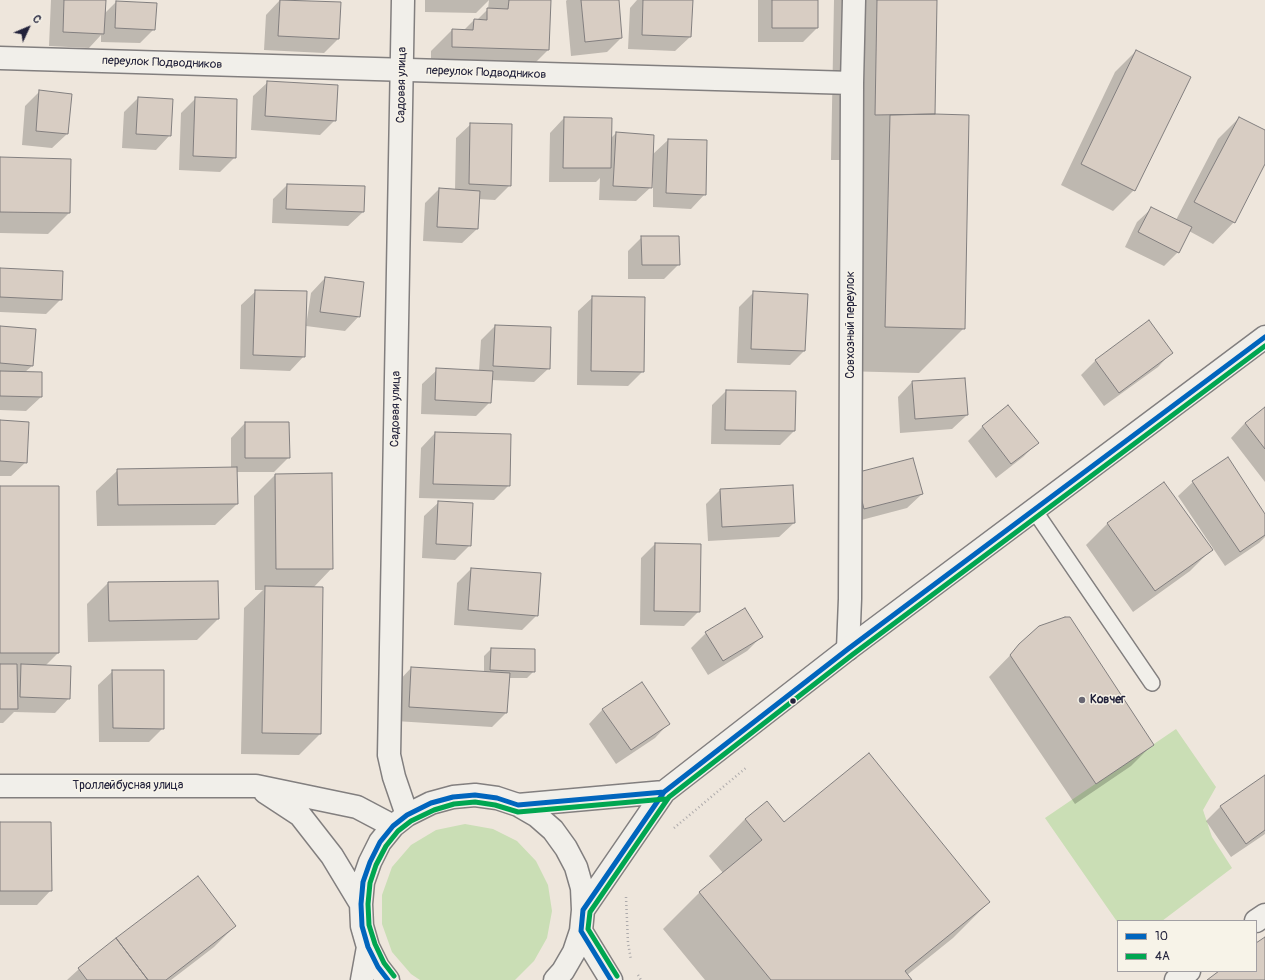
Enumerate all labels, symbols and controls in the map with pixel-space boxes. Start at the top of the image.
north arrow [8,8,48,48]
text: С [30,12,44,26]
street label: Садовая улица [394,47,410,123]
street label: переулок Подводников [102,54,222,72]
street label: переулок Подводников [426,64,546,82]
street label: Совхозный переулок [844,271,858,379]
street label: Садовая улица [388,371,404,447]
place label: Ковчег [1090,693,1125,707]
marker: Ковчег [1077,695,1087,705]
unlabelled marker [788,696,798,706]
street label: Троллейбусная улица [73,779,183,793]
legend [1117,920,1257,972]
text: 10 [1155,929,1168,944]
text: 4А [1155,949,1170,964]

